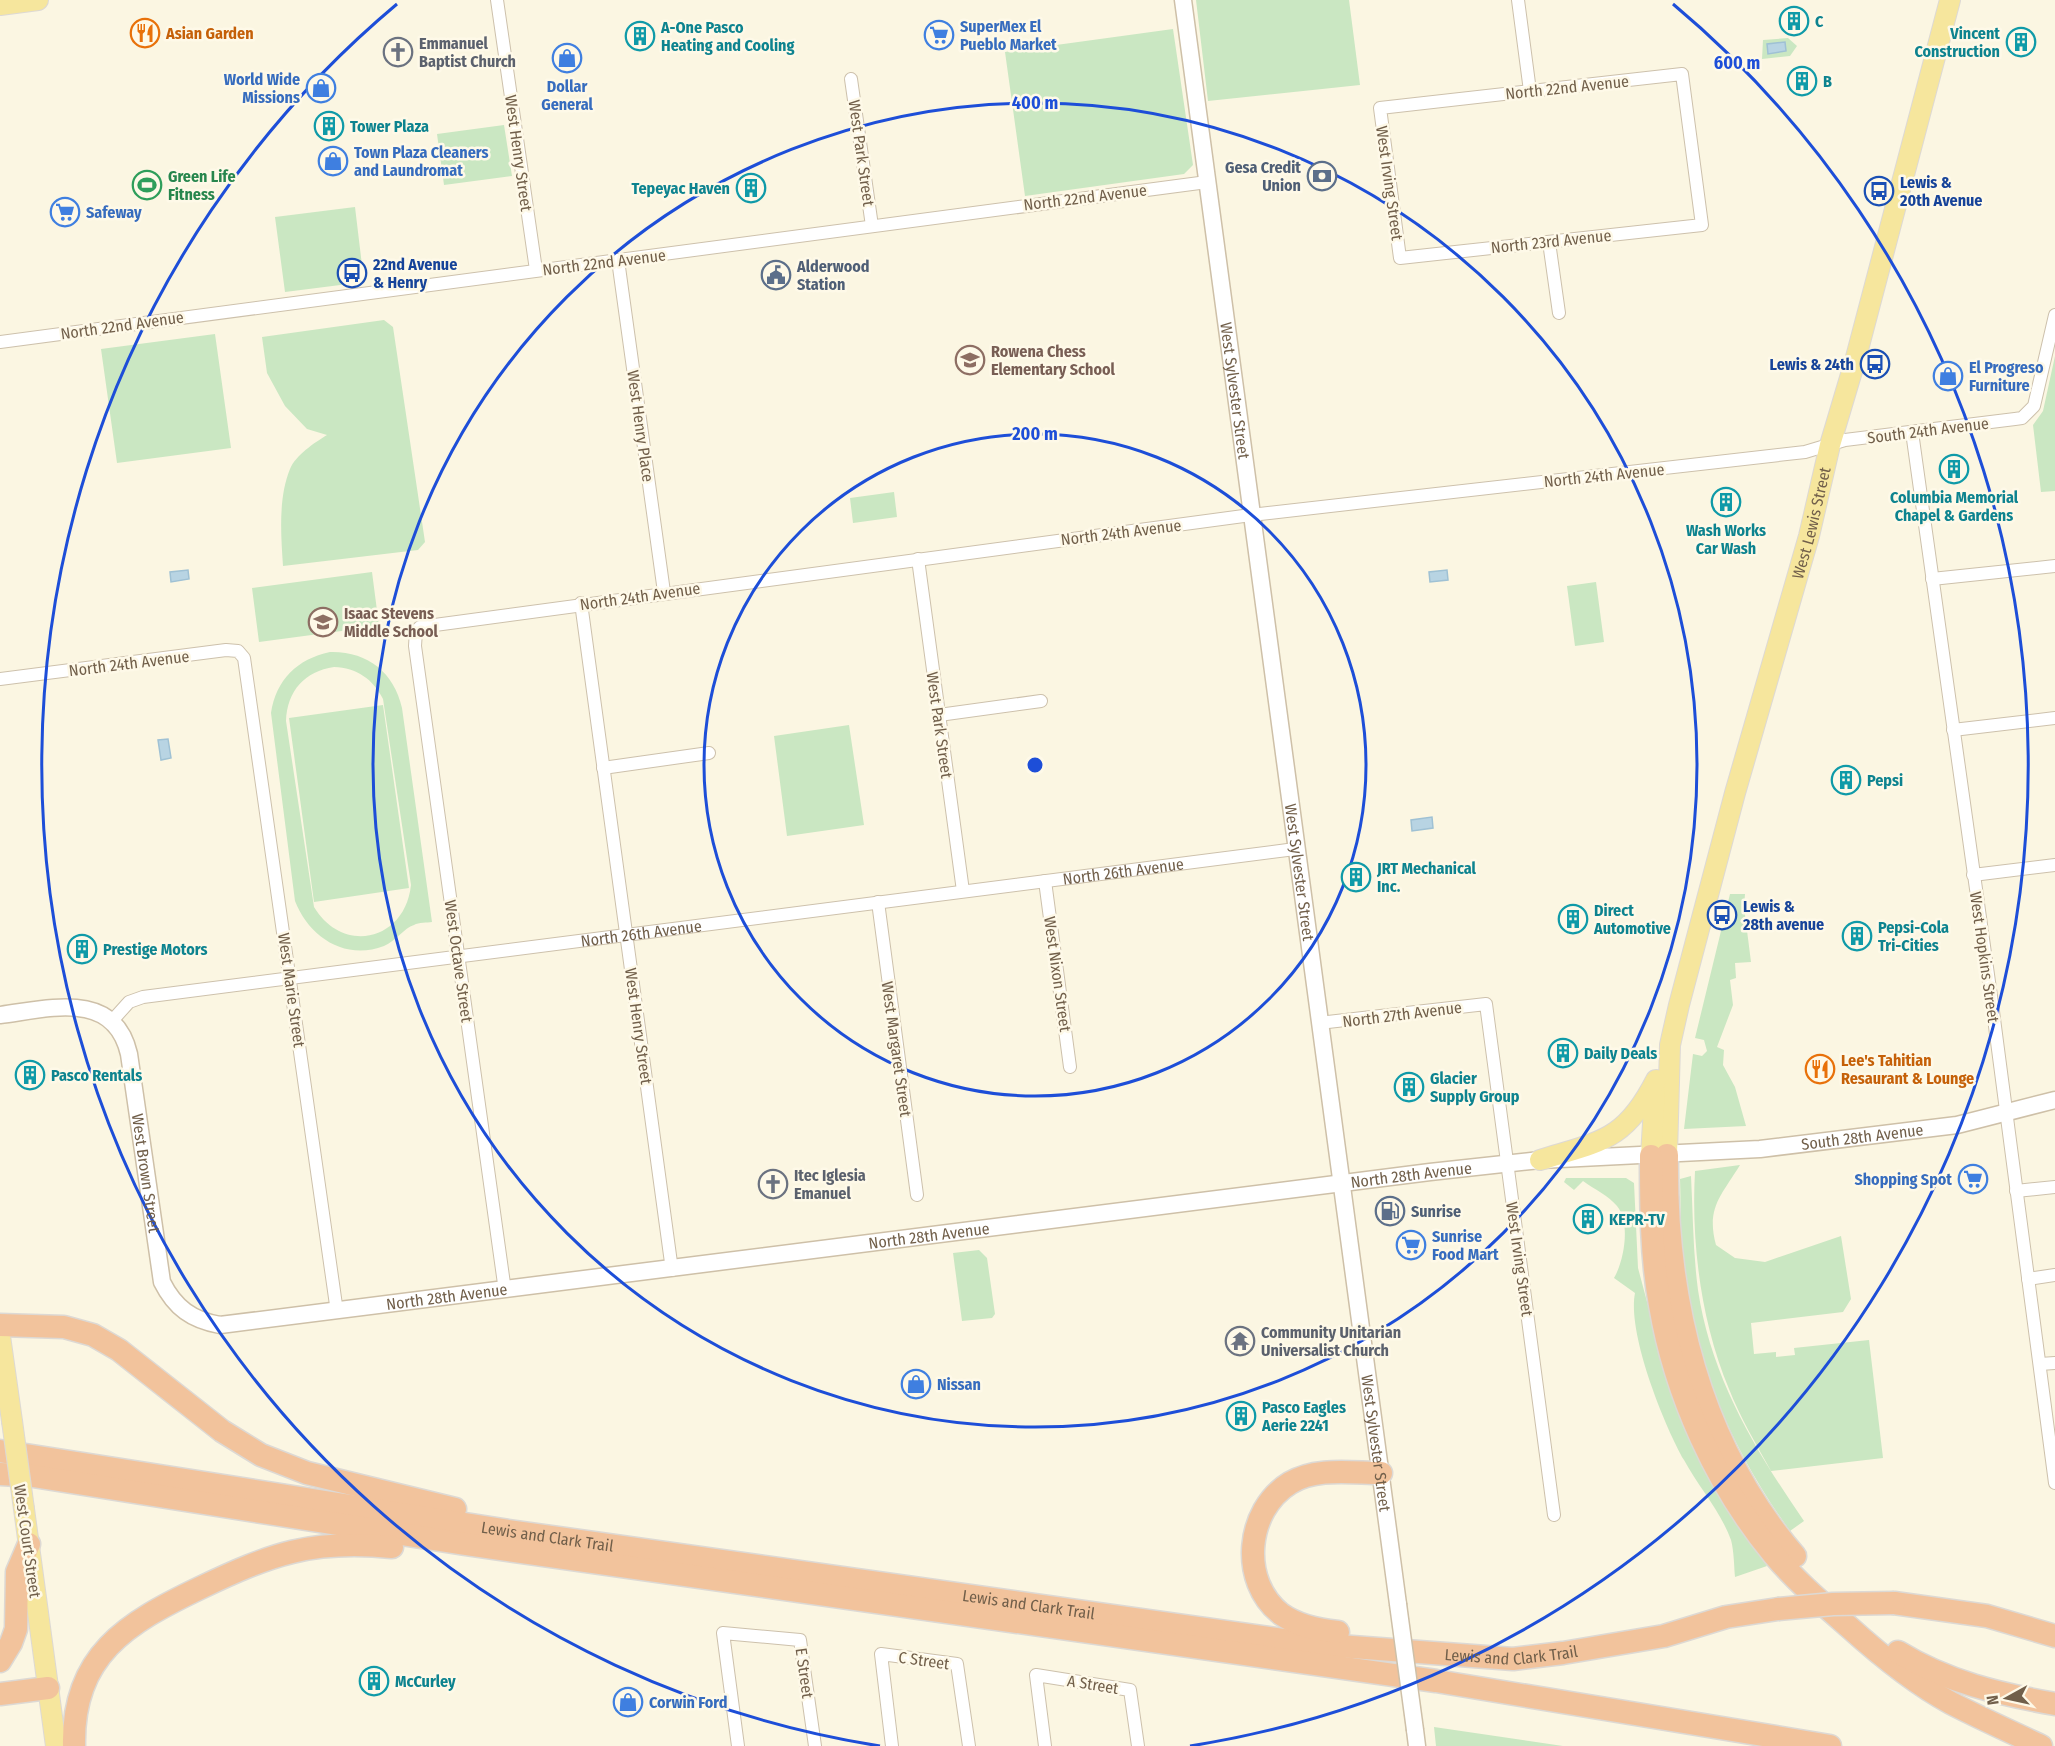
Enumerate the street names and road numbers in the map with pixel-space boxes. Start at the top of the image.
street label: North 22nd Avenue [1504,72,1630,103]
street label: West Henry Street [501,94,536,213]
street label: West Park Street [845,99,878,208]
street label: West Irving Street [1372,125,1407,242]
street label: North 22nd Avenue [1022,180,1148,214]
street label: North 23rd Avenue [1490,226,1612,257]
street label: North 22nd Avenue [541,245,667,279]
street label: North 22nd Avenue [59,307,185,344]
street label: West Sylvester Street [1216,321,1254,461]
street label: West Henry Place [623,369,658,483]
street label: South 24th Avenue [1866,414,1990,447]
street label: North 24th Avenue [1543,460,1665,491]
street label: West Lewis Street [1788,464,1835,581]
street label: North 24th Avenue [1060,516,1182,549]
street label: North 24th Avenue [579,579,701,614]
street label: North 24th Avenue [68,647,190,680]
street label: West Park Street [923,671,956,780]
street label: West Sylvester Street [1281,803,1318,943]
street label: North 26th Avenue [1062,854,1185,889]
street label: West Hopkins Street [1966,890,2003,1025]
street label: West Octave Street [441,899,477,1024]
street label: West Nixon Street [1040,915,1075,1034]
street label: North 26th Avenue [580,916,703,951]
street label: West Marie Street [274,932,309,1049]
street label: West Henry Street [621,967,656,1086]
street label: West Margaret Street [878,980,916,1119]
street label: North 27th Avenue [1341,998,1463,1031]
street label: West Brown Street [128,1112,164,1235]
street label: South 28th Avenue [1800,1120,1925,1154]
street label: North 28th Avenue [1350,1159,1473,1192]
street label: West Irving Street [1502,1201,1537,1318]
street label: North 28th Avenue [867,1219,991,1253]
street label: North 28th Avenue [385,1280,509,1314]
street label: West Sylvester Street [1357,1374,1395,1514]
street label: West Court Street [10,1483,45,1600]
street label: Lewis and Clark Trail [480,1518,615,1556]
street label: Lewis and Clark Trail [961,1586,1096,1623]
street label: Lewis and Clark Trail [1444,1642,1579,1669]
street label: E Street [792,1647,818,1700]
street label: C Street [897,1648,951,1674]
street label: A Street [1066,1671,1121,1698]

